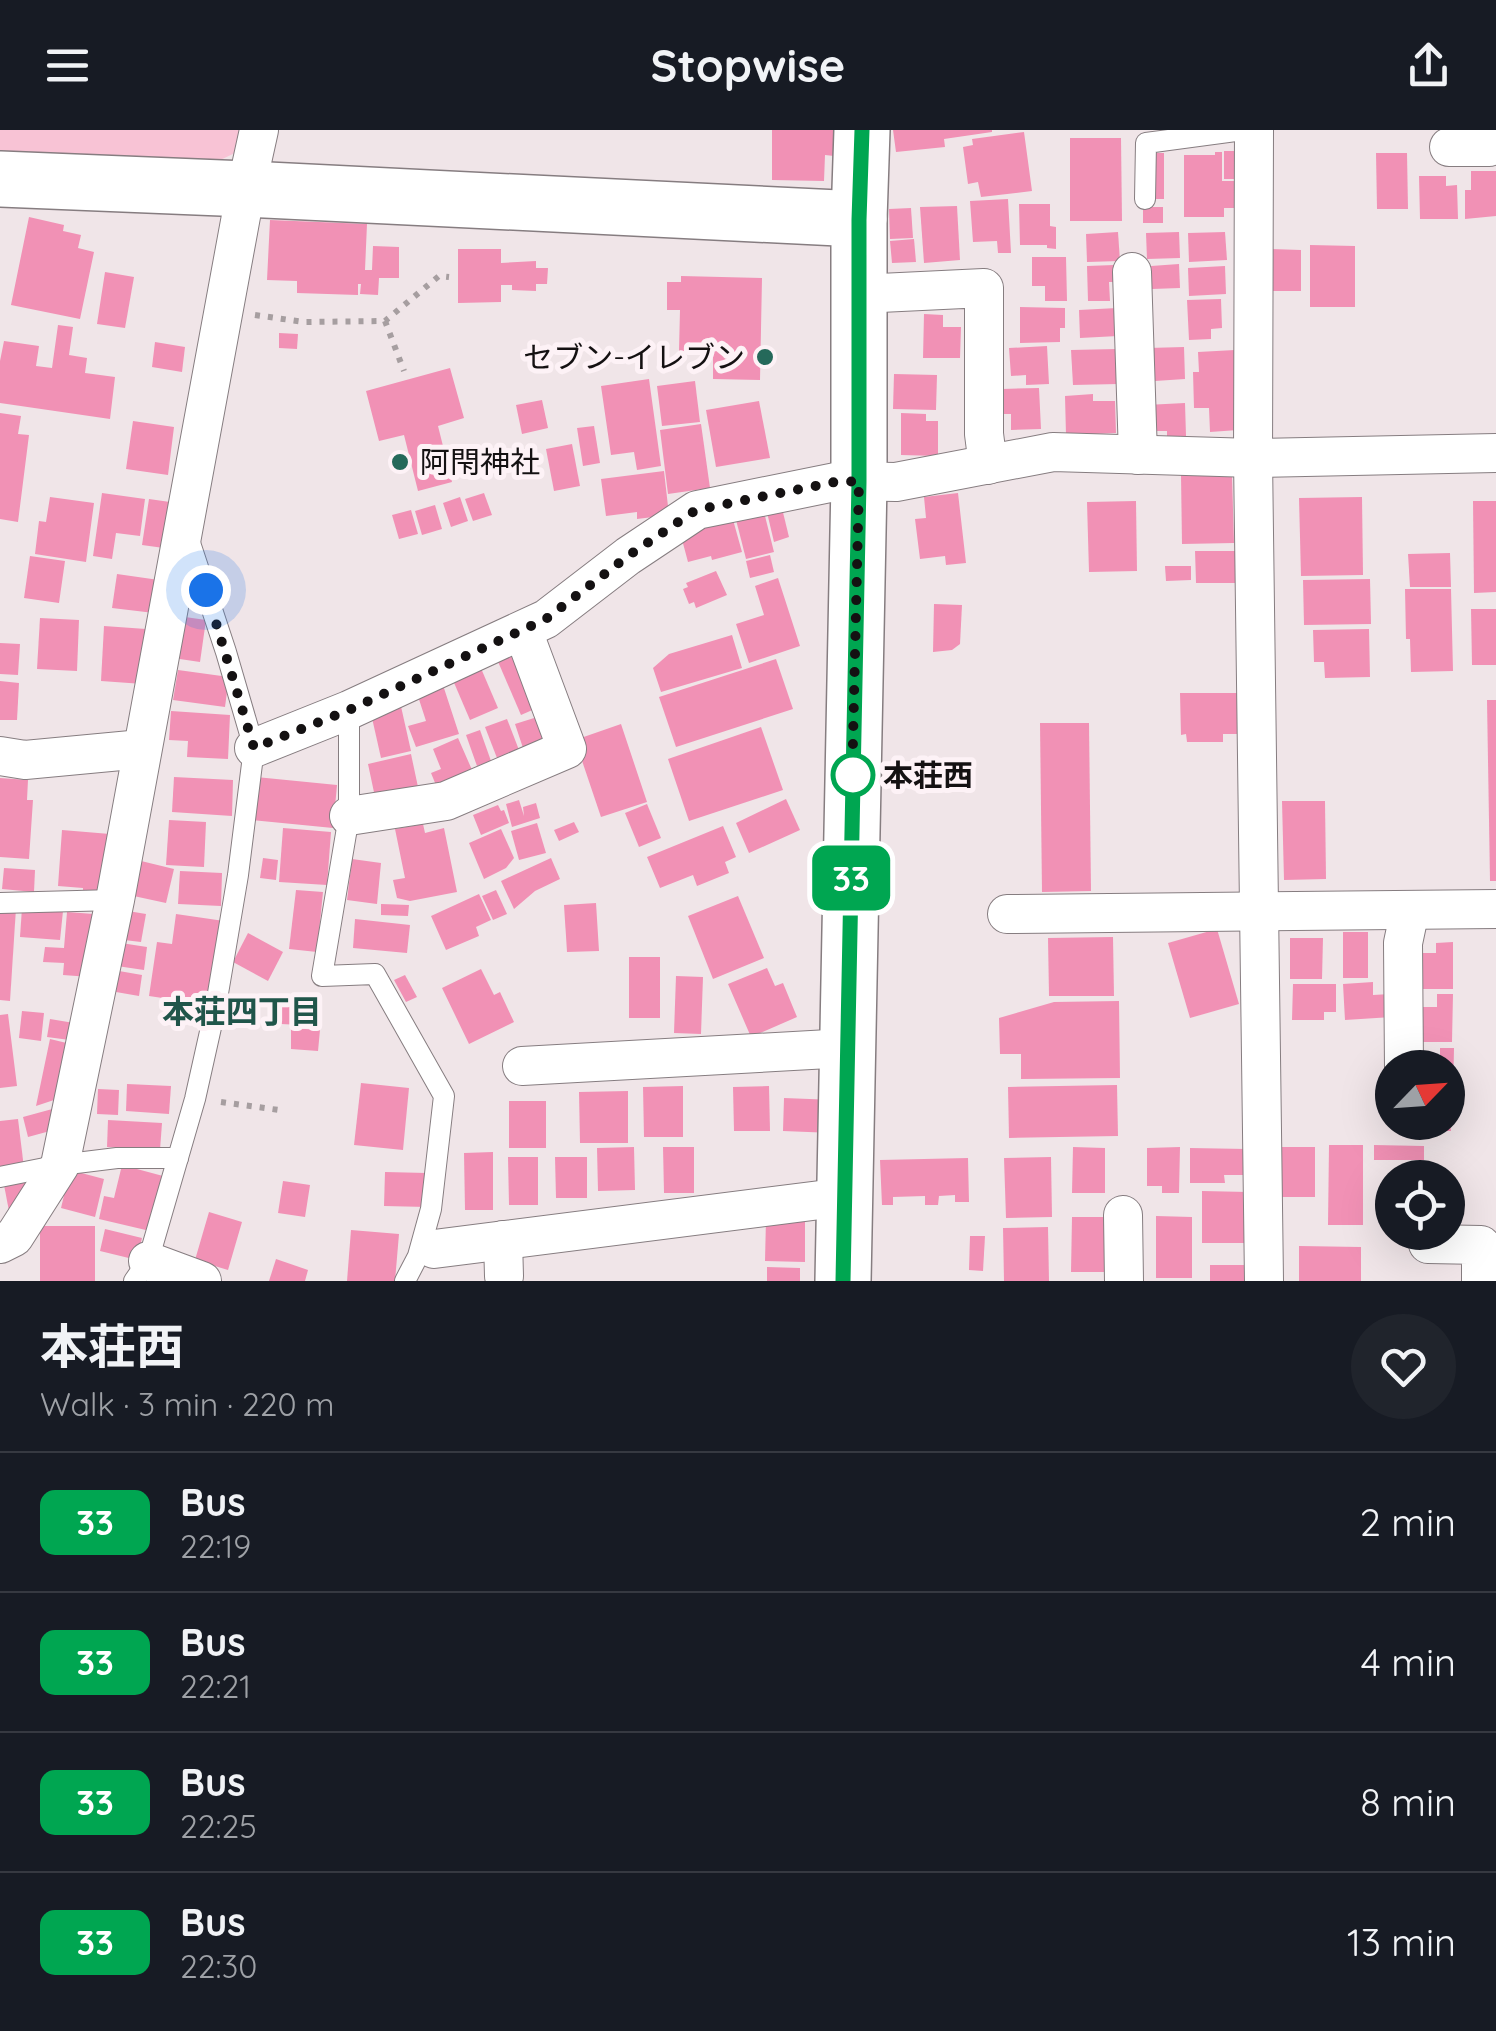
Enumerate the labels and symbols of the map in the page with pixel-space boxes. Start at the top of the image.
place label: セブン-イレブン [523,338,745,376]
marker: セブン-イレブン [754,346,776,368]
place label: 阿閇神社 [420,443,540,481]
marker: 阿閇神社 [389,451,411,473]
your location [181,565,231,615]
marker: 本荘西 [832,754,874,796]
place label: 本荘西 [883,756,973,794]
line badge: 33 [806,846,896,910]
district label: 本荘四丁目 [162,991,322,1031]
north arrow [1375,1050,1465,1140]

